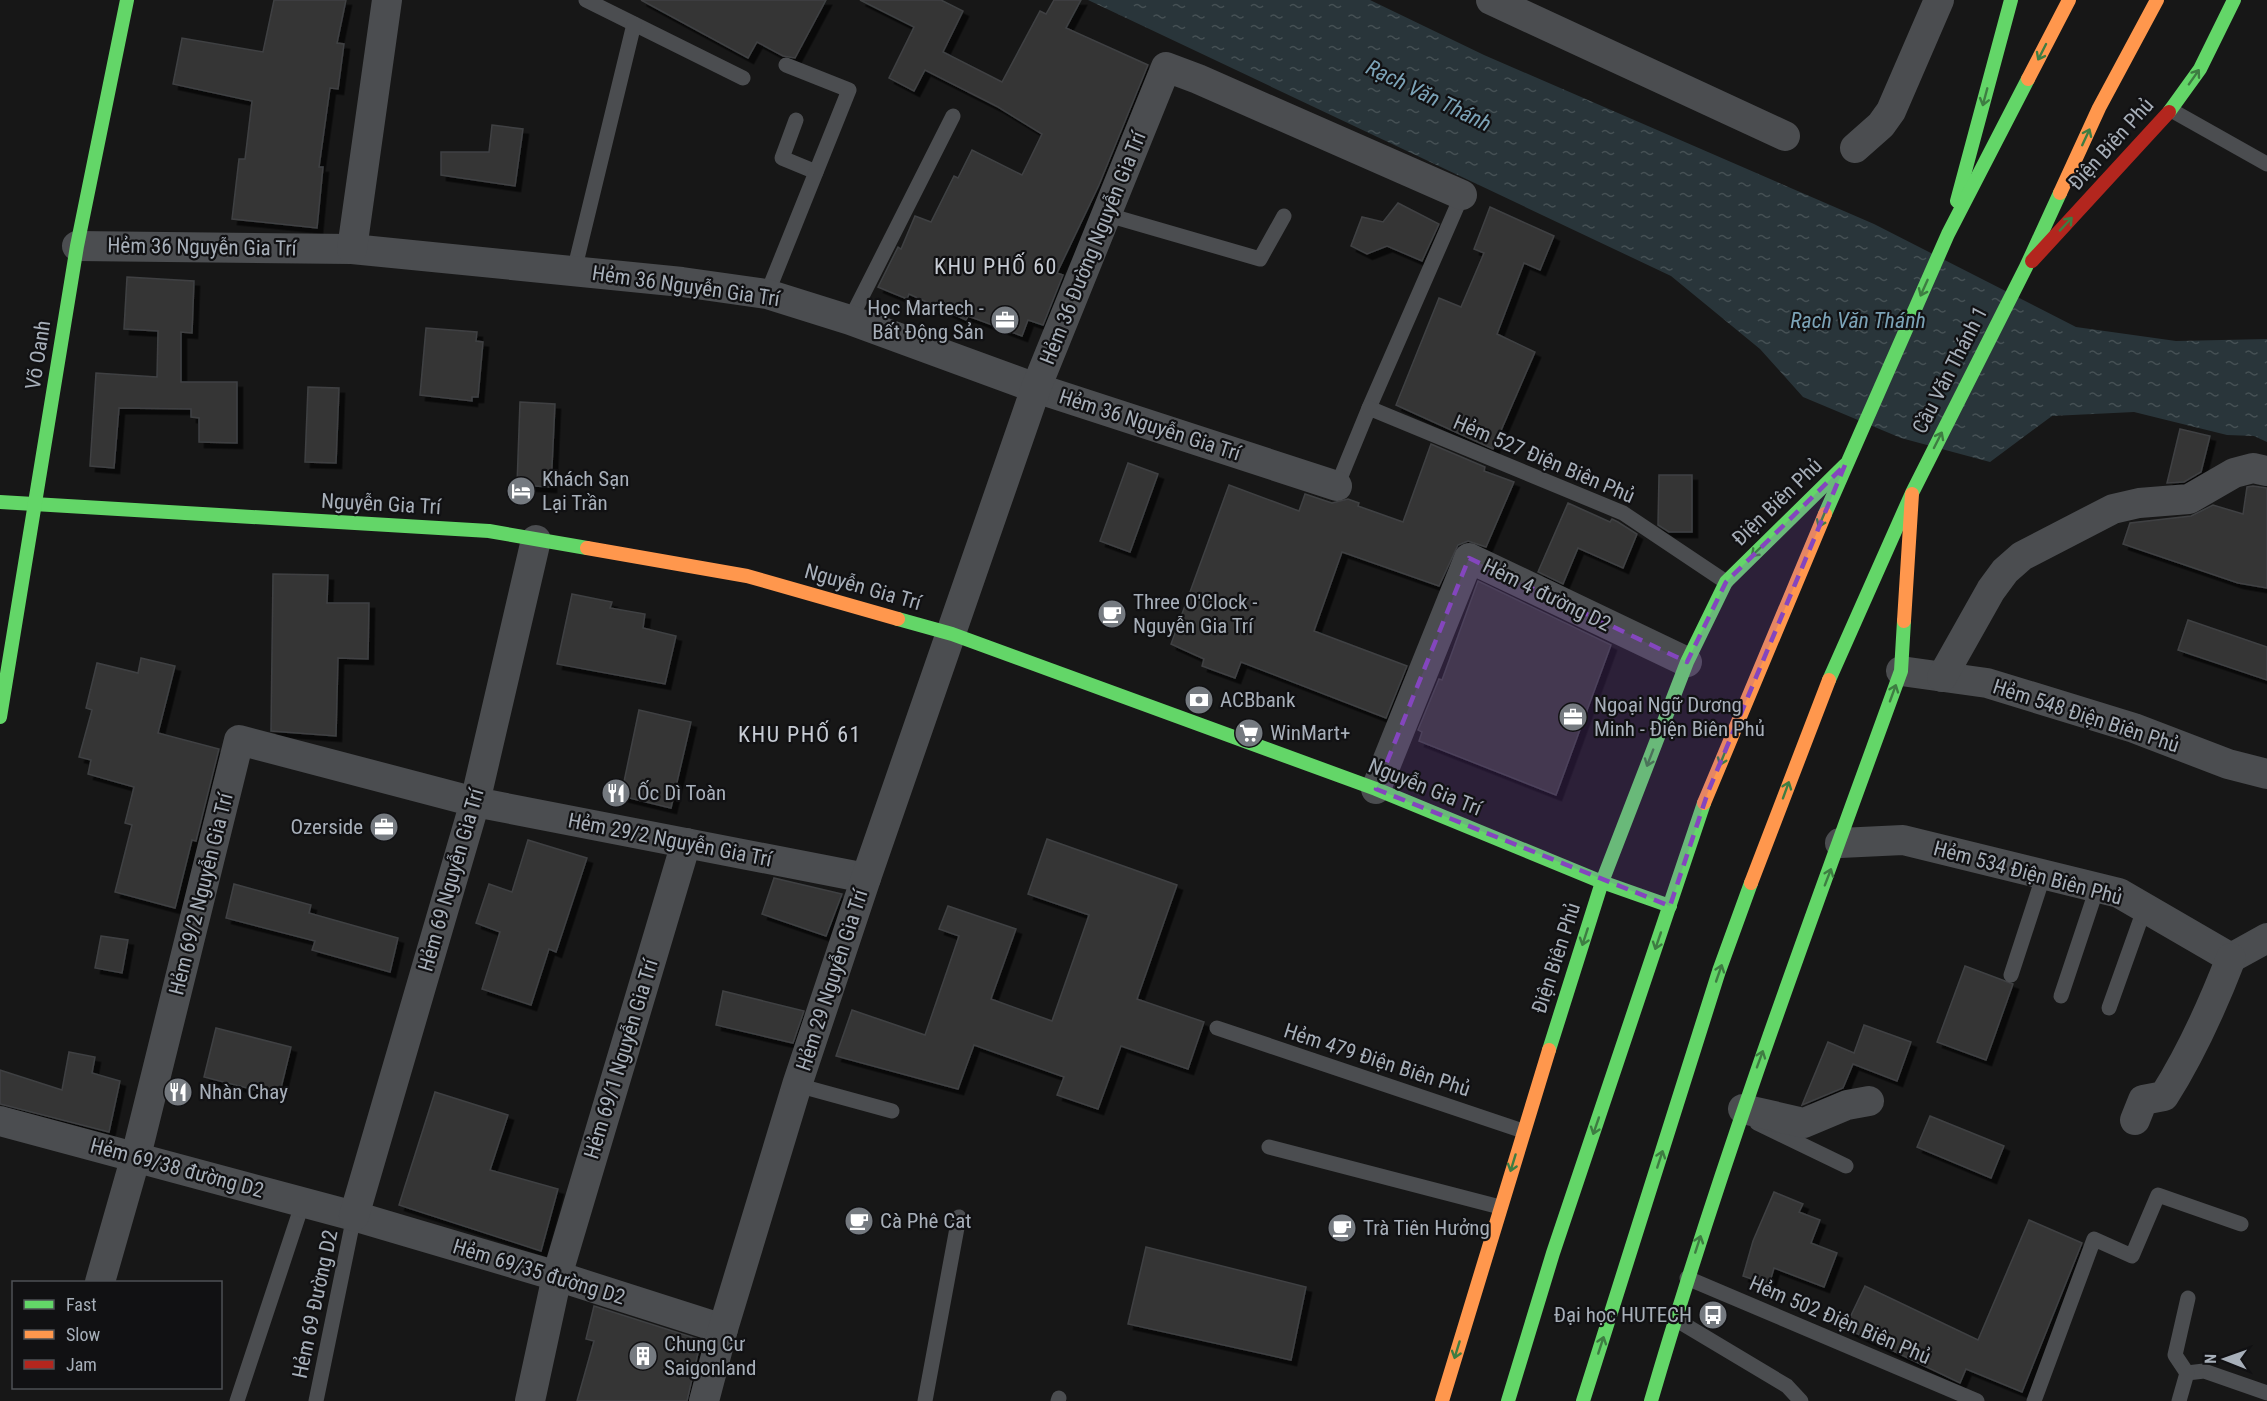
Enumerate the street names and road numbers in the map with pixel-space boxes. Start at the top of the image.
street label: Điện Biên Phủ [2064,93,2158,195]
street label: Hẻm 36 Đường Nguyễn Gia Trí [1035,127,1151,368]
street label: Hẻm 36 Nguyễn Gia Trí [107,233,298,261]
street label: Hẻm 36 Nguyễn Gia Trí [591,261,782,311]
street label: Cầu Văn Thánh 1 [1908,302,1992,438]
street label: Võ Oanh [21,319,55,391]
street label: Hẻm 36 Nguyễn Gia Trí [1056,384,1245,466]
street label: Hẻm 527 Điện Biên Phủ [1450,410,1638,508]
street label: Điện Biên Phủ [1727,453,1827,551]
street label: Nguyễn Gia Trí [320,489,443,519]
street label: Hẻm 4 đường D2 [1479,554,1615,636]
street label: Nguyễn Gia Trí [802,559,925,615]
street label: Hẻm 548 Điện Biên Phủ [1990,675,2182,757]
street label: Nguyễn Gia Trí [1365,753,1486,821]
street label: Hẻm 69 Nguyễn Gia Trí [413,785,489,974]
street label: Hẻm 69/2 Nguyễn Gia Trí [164,789,238,998]
street label: Hẻm 29/2 Nguyễn Gia Trí [566,808,775,872]
street label: Hẻm 534 Điện Biên Phủ [1931,836,2125,910]
street label: Hẻm 29 Nguyễn Gia Trí [791,885,873,1074]
street label: Điện Biên Phủ [1527,900,1585,1016]
street label: Hẻm 69/1 Nguyễn Gia Trí [579,955,663,1162]
street label: Hẻm 479 Điện Biên Phủ [1281,1019,1473,1101]
street label: Hẻm 69/38 đường D2 [88,1133,266,1203]
street label: Hẻm 69 Đường D2 [288,1228,342,1380]
street label: Hẻm 69/35 đường D2 [450,1234,628,1310]
street label: Hẻm 502 Điện Biên Phủ [1746,1271,1934,1369]

